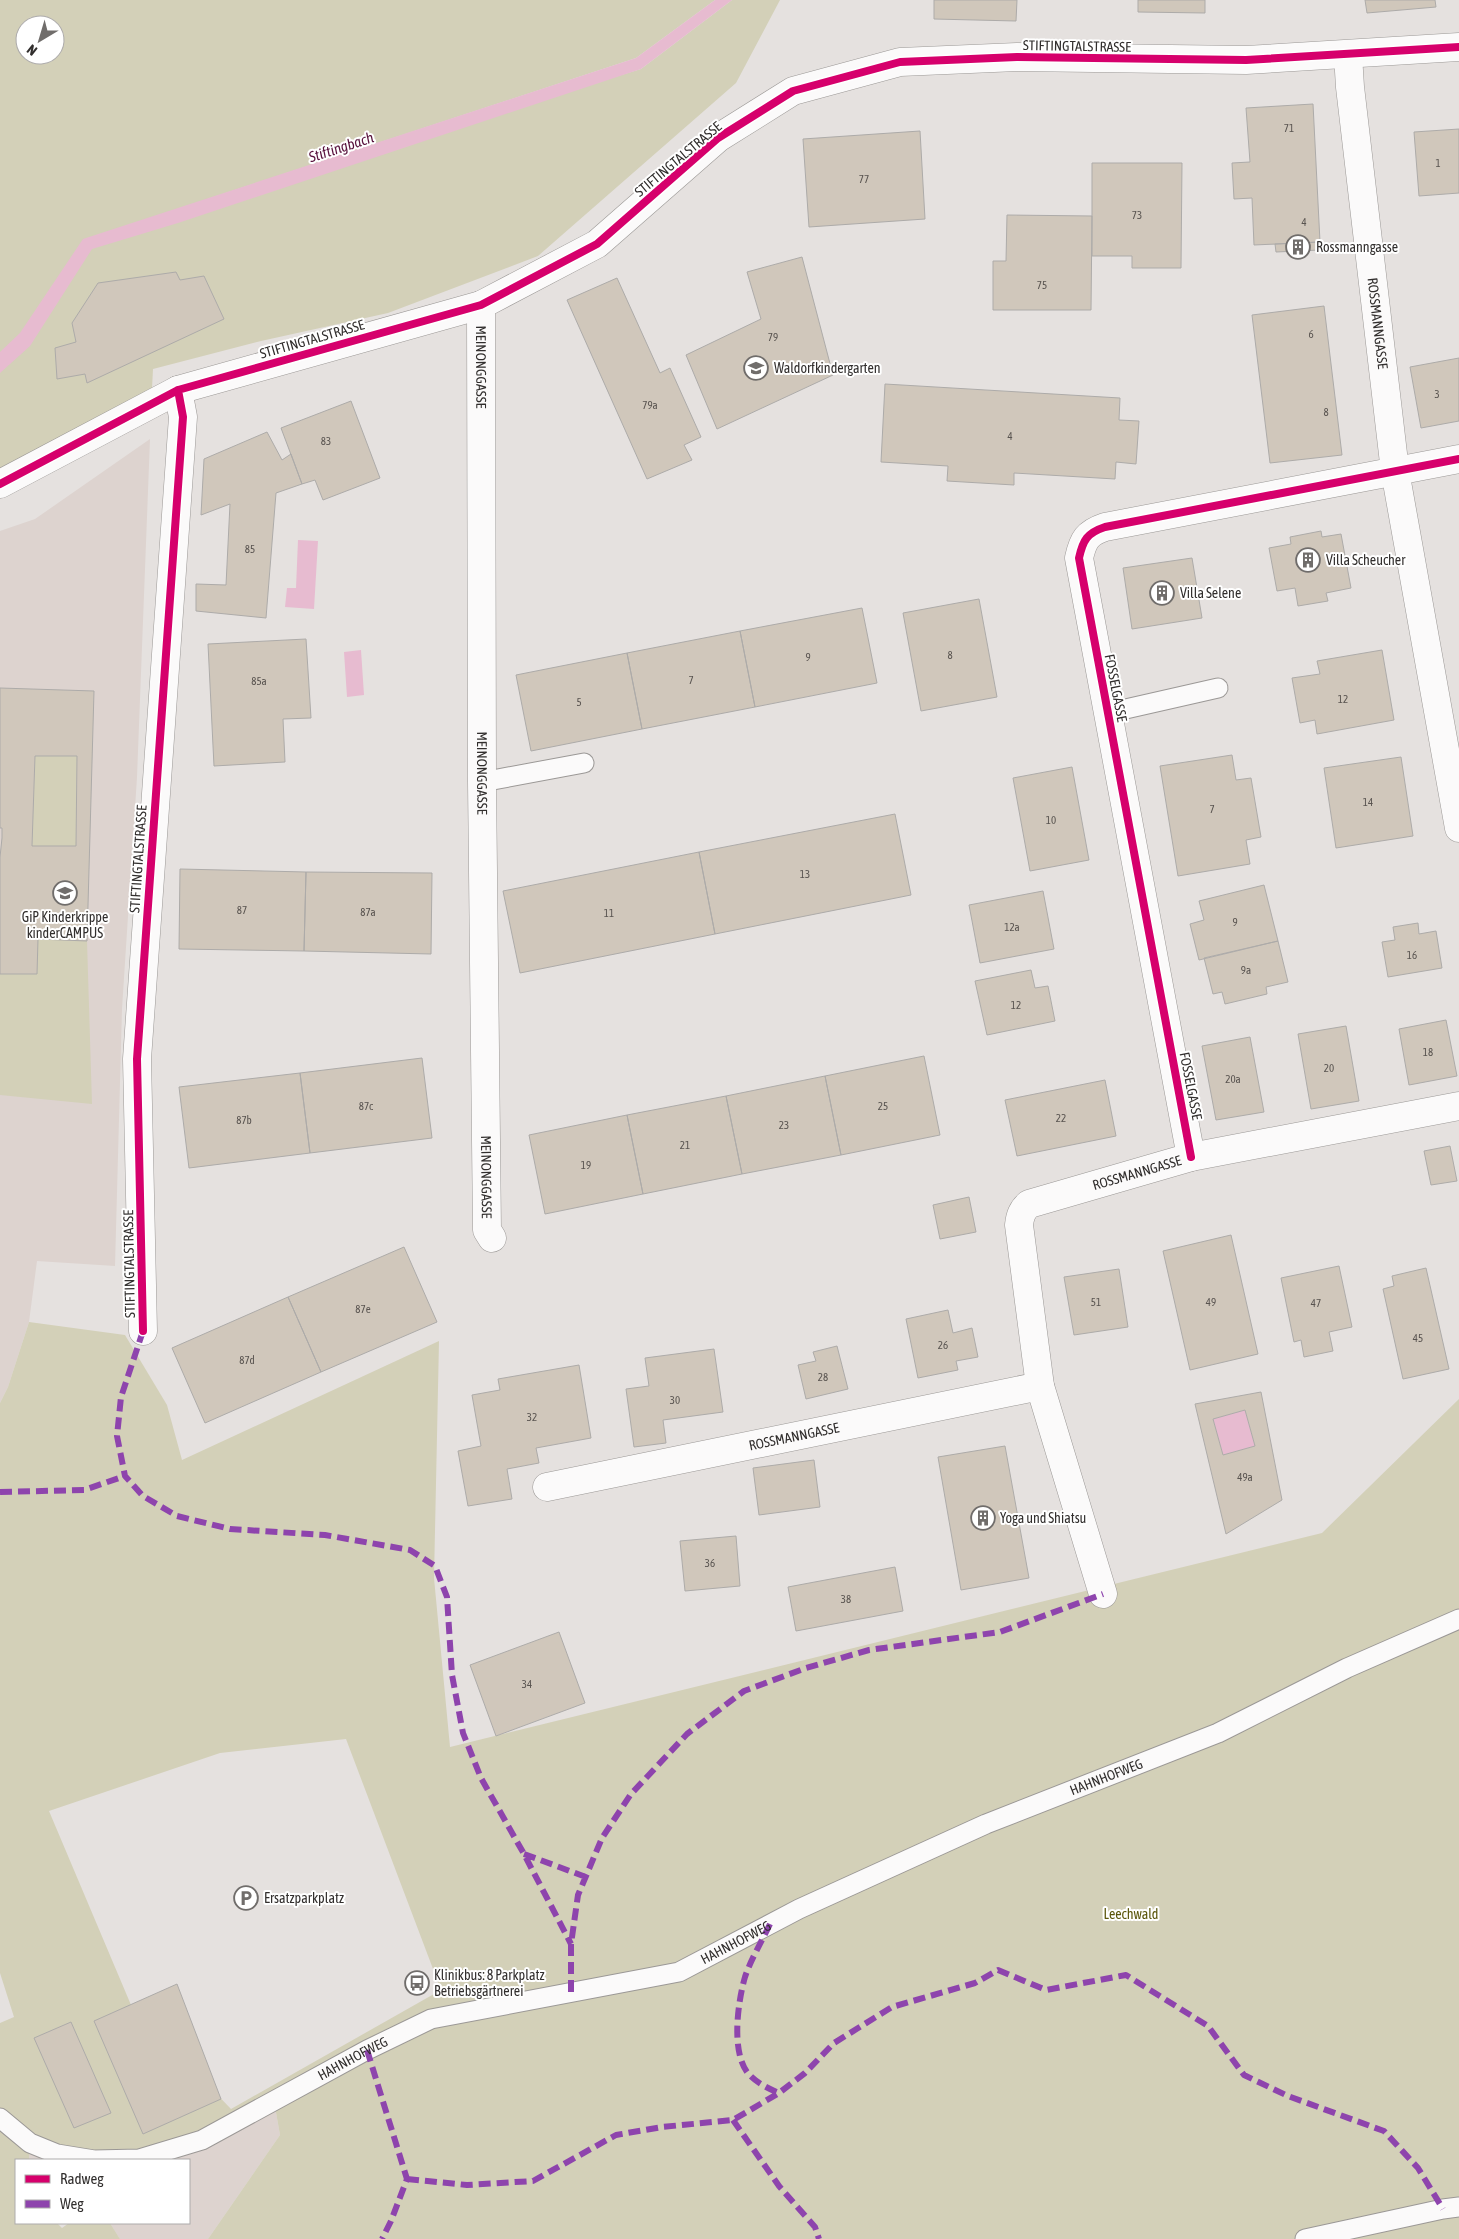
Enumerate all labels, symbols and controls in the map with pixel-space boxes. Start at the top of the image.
north arrow [15,15,65,65]
street label: STIFTINGTALSTRASSE [1023,37,1131,55]
text: N [24,41,40,59]
street label: STIFTINGTALSTRASSE [631,118,725,200]
house number: 71 [1284,122,1294,134]
water label: Stiftingbach [305,129,376,166]
house number: 1 [1435,157,1441,169]
house number: 77 [859,173,869,185]
house number: 73 [1132,209,1142,221]
house number: 4 [1301,216,1307,228]
building icon: Rossmanngasse [1285,234,1311,260]
place label: Rossmanngasse [1316,239,1398,255]
street label: ROSSMANNGASSE [1364,277,1391,370]
house number: 75 [1037,279,1047,291]
street label: STIFTINGTALSTRASSE [258,316,366,362]
street label: MEINONGGASSE [473,325,489,409]
house number: 6 [1308,328,1314,340]
house number: 79 [768,331,778,343]
school or university icon: Waldorfkindergarten [743,355,769,381]
place label: Waldorfkindergarten [774,360,881,376]
house number: 3 [1434,388,1440,400]
house number: 79a [642,399,658,411]
house number: 8 [1323,406,1329,418]
house number: 4 [1007,430,1013,442]
house number: 83 [321,435,331,447]
house number: 85 [245,543,255,555]
building icon: Villa Scheucher [1295,547,1321,573]
place label: Villa Scheucher [1326,552,1406,568]
building icon: Villa Selene [1149,580,1175,606]
place label: Villa Selene [1180,585,1241,601]
house number: 8 [947,649,953,661]
house number: 9 [805,651,811,663]
street label: FOSSELGASSE [1102,653,1130,723]
house number: 7 [688,674,694,686]
house number: 85a [251,675,267,687]
house number: 12 [1338,693,1348,705]
house number: 5 [576,696,582,708]
street label: MEINONGGASSE [474,731,490,815]
house number: 14 [1363,796,1373,808]
house number: 7 [1209,803,1215,815]
street label: STIFTINGTALSTRASSE [126,804,150,913]
house number: 10 [1046,814,1056,826]
house number: 13 [800,868,810,880]
school or university icon: GiP Kinderkrippe kinderCAMPUS [52,880,78,906]
house number: 87 [237,904,247,916]
house number: 87a [360,906,376,918]
house number: 11 [604,907,614,919]
place label: GiP Kinderkrippe kinderCAMPUS [22,909,108,941]
house number: 9 [1232,916,1238,928]
house number: 12a [1004,921,1020,933]
house number: 16 [1407,949,1417,961]
house number: 9a [1241,964,1251,976]
house number: 12 [1011,999,1021,1011]
house number: 18 [1423,1046,1433,1058]
street label: FOSSELGASSE [1177,1051,1205,1121]
house number: 20 [1324,1062,1334,1074]
house number: 20a [1225,1073,1241,1085]
house number: 87c [359,1100,374,1112]
house number: 25 [878,1100,888,1112]
house number: 22 [1056,1112,1066,1124]
house number: 87b [236,1114,252,1126]
house number: 23 [779,1119,789,1131]
street label: MEINONGGASSE [478,1135,495,1219]
house number: 21 [680,1139,690,1151]
street label: ROSSMANNGASSE [1091,1152,1183,1193]
house number: 19 [581,1159,591,1171]
street label: STIFTINGTALSTRASSE [120,1210,138,1318]
house number: 51 [1091,1296,1101,1308]
house number: 49 [1206,1296,1216,1308]
house number: 47 [1311,1297,1321,1309]
house number: 87e [355,1303,371,1315]
house number: 45 [1413,1332,1423,1344]
house number: 26 [938,1339,948,1351]
house number: 87d [239,1354,255,1366]
house number: 28 [818,1371,828,1383]
house number: 30 [670,1394,680,1406]
house number: 32 [527,1411,537,1423]
street label: ROSSMANNGASSE [747,1419,840,1453]
house number: 49a [1237,1471,1253,1483]
building icon: Yoga und Shiatsu [970,1505,996,1531]
place label: Yoga und Shiatsu [1000,1510,1086,1526]
house number: 36 [705,1557,715,1569]
house number: 38 [841,1593,851,1605]
house number: 34 [522,1678,532,1690]
street label: HAHNHOFWEG [1067,1755,1145,1798]
parking icon: Ersatzparkplatz [233,1885,259,1911]
place label: Ersatzparkplatz [264,1890,344,1906]
park label: Leechwald [1104,1906,1158,1922]
street label: HAHNHOFWEG [698,1917,773,1967]
place label: Klinikbus: 8 Parkplatz Betriebsgärtnerei [434,1967,545,1999]
bus stop icon: Klinikbus: 8 Parkplatz Betriebsgärtnerei [404,1970,430,1996]
street label: HAHNHOFWEG [315,2033,390,2083]
legend [15,2159,190,2224]
text: Radweg [60,2170,104,2187]
text: Weg [60,2195,84,2212]

